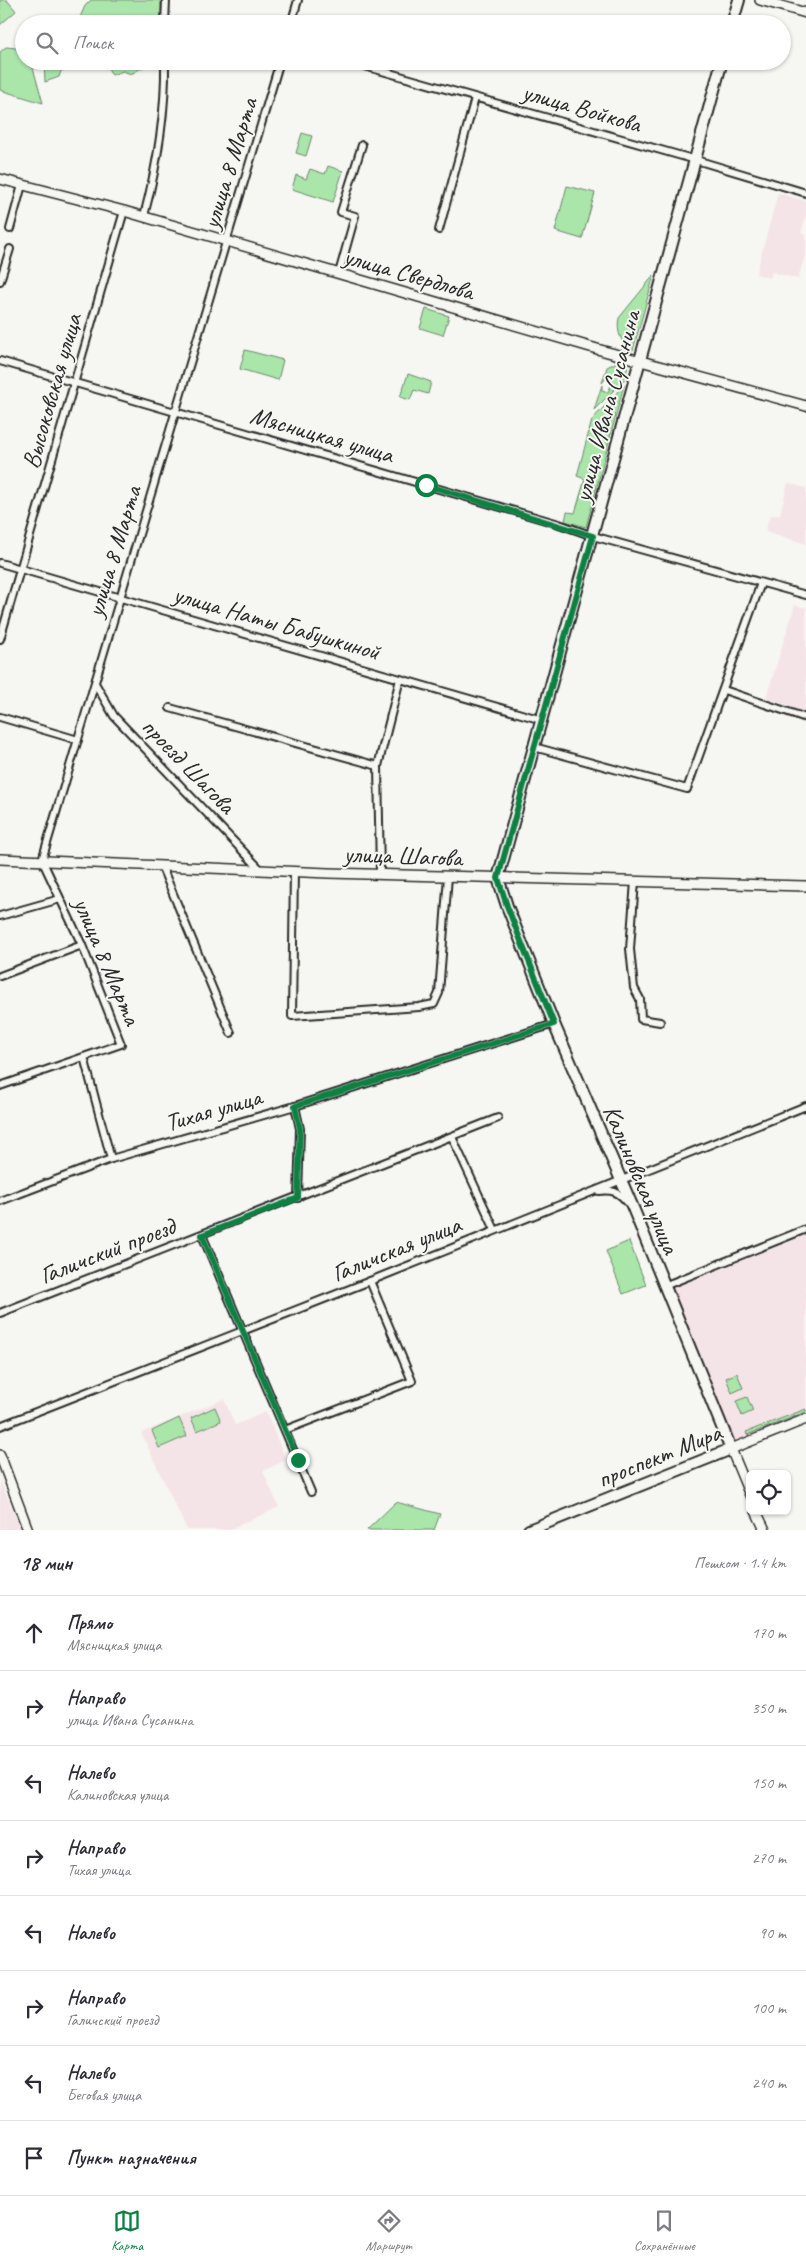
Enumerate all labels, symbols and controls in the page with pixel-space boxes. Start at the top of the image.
search box [15,15,791,70]
icon: search [33,29,61,57]
text: Поиск [73,31,113,55]
street label: улица Войкова [517,75,646,141]
street label: улица 8 Марта [194,92,266,234]
street label: улица Свердлова [338,240,480,309]
street label: улица Ивана Сусанина [565,304,649,508]
street label: Высоковская улица [15,308,90,472]
street label: Мясницкая улица [246,399,399,471]
route start [415,474,438,497]
street label: улица 8 Марта [78,480,150,622]
street label: улица Наты Бабушкиной [168,578,385,668]
street label: проезд Шагова [134,711,244,822]
street label: улица Шагова [341,838,465,874]
street label: улица 8 Марта [65,891,149,1032]
street label: Тихая улица [161,1080,268,1139]
street label: Калиновская улица [595,1100,688,1260]
street label: Галичская улица [327,1208,468,1289]
street label: Галичский проезд [35,1210,182,1291]
street label: проспект Мира [592,1416,728,1495]
route end [287,1449,310,1472]
map controls [746,1470,791,1515]
button: locate [746,1470,791,1515]
text: 18 мин [20,1550,72,1576]
text: Пешком · 1.4 km [694,1553,786,1573]
text: Прямо [67,1611,112,1635]
icon: ahead [20,1619,48,1647]
text: 170 m [752,1623,786,1643]
text: Мясницкая улица [67,1635,161,1655]
text: Направо [67,1686,125,1710]
icon: right [20,1694,48,1722]
text: 350 m [752,1698,786,1718]
text: улица Ивана Сусанина [67,1710,193,1730]
text: Налево [67,1761,115,1785]
icon: left [20,1769,48,1797]
text: 150 m [752,1773,786,1793]
text: Калиновская улица [67,1785,168,1805]
text: Направо [67,1836,125,1860]
icon: right [20,1844,48,1872]
text: 270 m [752,1848,786,1868]
text: Тихая улица [67,1860,130,1880]
icon: left [20,1919,48,1947]
text: Налево [67,1921,115,1945]
text: 90 m [759,1923,786,1943]
text: Направо [67,1986,125,2010]
icon: right [20,1994,48,2022]
text: 100 m [752,1998,786,2018]
text: Галичский проезд [67,2010,158,2030]
text: Налево [67,2061,115,2085]
icon: left [20,2069,48,2097]
text: 240 m [752,2073,786,2093]
text: Беговая улица [67,2085,141,2105]
icon: arrive [20,2144,48,2172]
text: Пункт назначения [67,2146,196,2170]
tab: Карта [111,2207,143,2254]
tab: Маршрут [366,2207,412,2254]
tab: Сохранённые [634,2207,695,2254]

